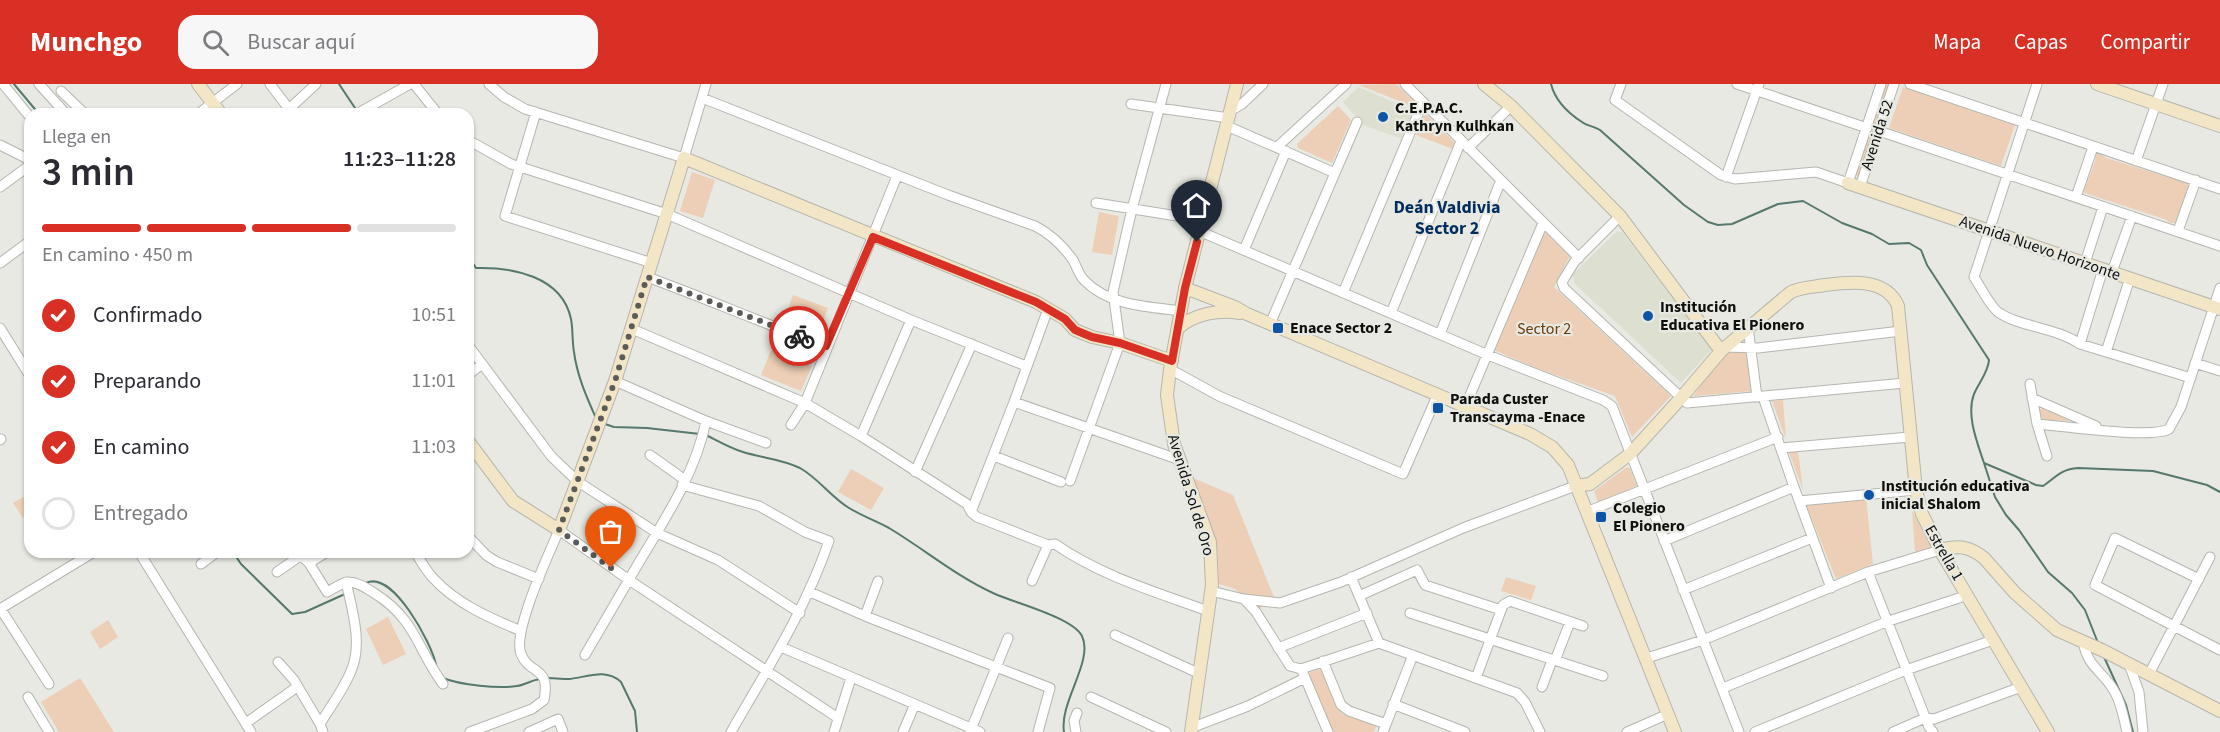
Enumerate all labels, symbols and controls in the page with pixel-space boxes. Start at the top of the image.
search box [178,15,598,69]
text: Munchgo [30,22,142,62]
icon: search [199,26,232,59]
text: Buscar aquí [247,26,355,58]
text: Mapa [1933,27,1981,57]
text: Capas [2014,27,2067,57]
text: Compartir [2100,27,2190,57]
place label: C.E.P.A.C. Kathryn Kulhkan [1395,97,1514,137]
street label: Avenida 52 [1855,97,1899,173]
marker: C.E.P.A.C. Kathryn Kulhkan [1376,110,1390,124]
text: Llega en [42,123,111,151]
text: 11:23–11:28 [343,143,456,175]
text: 3 min [42,145,135,201]
pin [1171,180,1222,242]
icon: home [1180,189,1213,222]
district label: Deán Valdivia Sector 2 [1393,195,1501,241]
street label: Avenida Nuevo Horizonte [1957,210,2123,286]
text: En camino · 450 m [42,241,193,269]
place label: Institución Educativa El Pionero [1660,296,1805,336]
icon: check [42,299,75,332]
text: Confirmado [93,299,202,331]
text: 10:51 [411,301,456,329]
courier [769,306,829,366]
marker: Institución Educativa El Pionero [1641,309,1655,323]
place label: Enace Sector 2 [1290,317,1392,339]
park label: Sector 2 [1517,318,1571,340]
icon: bike [783,320,816,353]
marker: Enace Sector 2 [1271,321,1285,335]
icon: check [42,365,75,398]
text: Preparando [93,365,201,397]
text: 11:01 [411,367,456,395]
place label: Parada Custer Transcayma -Enace [1450,388,1585,428]
marker: Parada Custer Transcayma -Enace [1431,401,1445,415]
icon: check [42,431,75,464]
text: En camino [93,431,190,463]
street label: Avenida Sol de Oro [1162,432,1220,558]
text: 11:03 [411,433,456,461]
place label: Institución educativa inicial Shalom [1881,475,2030,515]
marker: Institución educativa inicial Shalom [1862,488,1876,502]
text: Entregado [93,497,188,529]
place label: Colegio El Pionero [1613,497,1685,537]
pin [585,506,636,568]
marker: Colegio El Pionero [1594,510,1608,524]
icon: bag [594,515,627,548]
street label: Estrella 1 [1919,521,1969,585]

